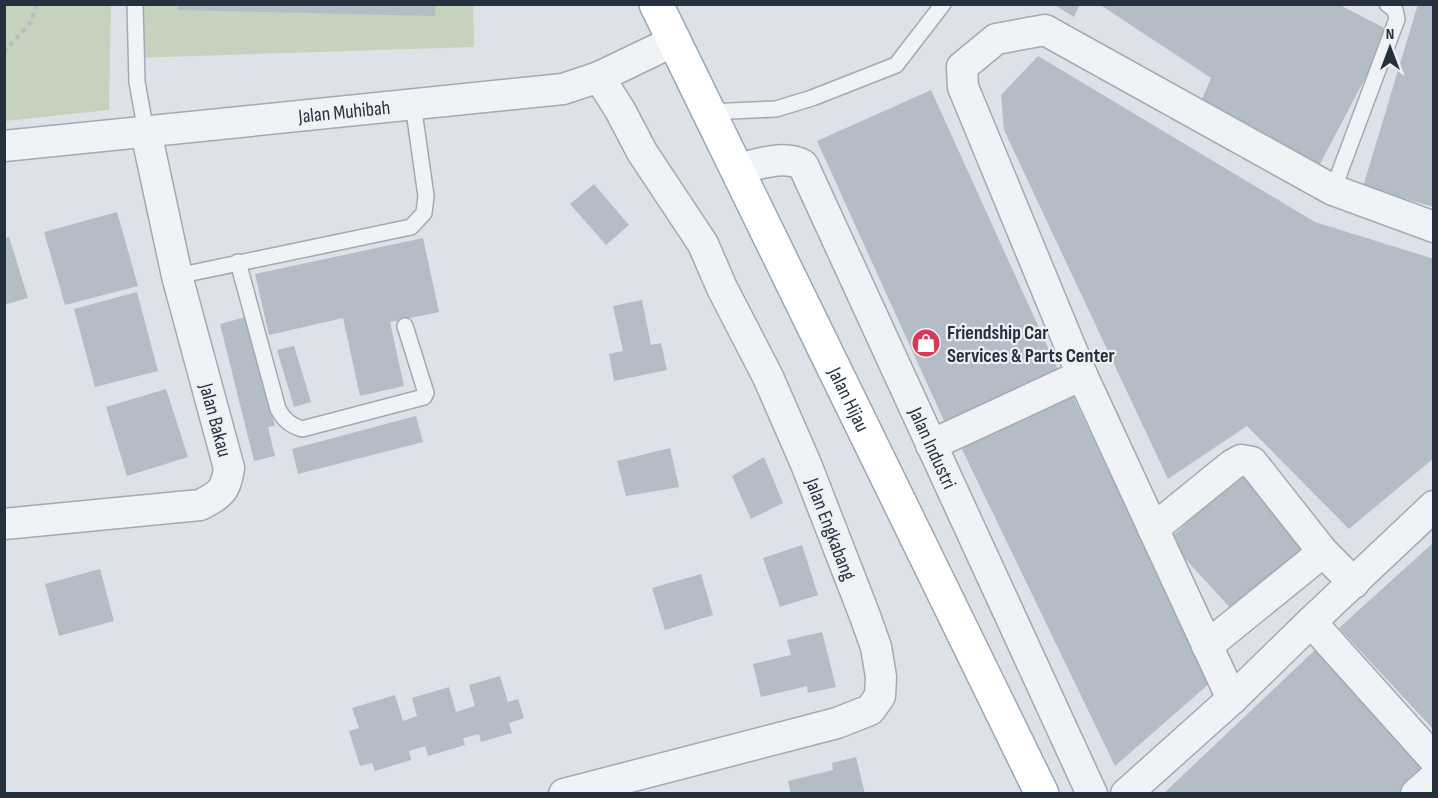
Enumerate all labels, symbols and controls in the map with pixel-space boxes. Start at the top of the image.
north arrow [1360,18,1420,78]
text: N [1386,25,1394,44]
street label: Jalan Muhibah [296,96,391,129]
place label: Friendship Car Services & Parts Center [947,321,1115,368]
shop icon: Friendship Car Services & Parts Center [910,327,942,359]
street label: Jalan Hijau [822,363,874,436]
street label: Jalan Bakau [193,380,236,460]
street label: Jalan Industri [903,403,961,493]
street label: Jalan Engkabang [799,474,861,584]

